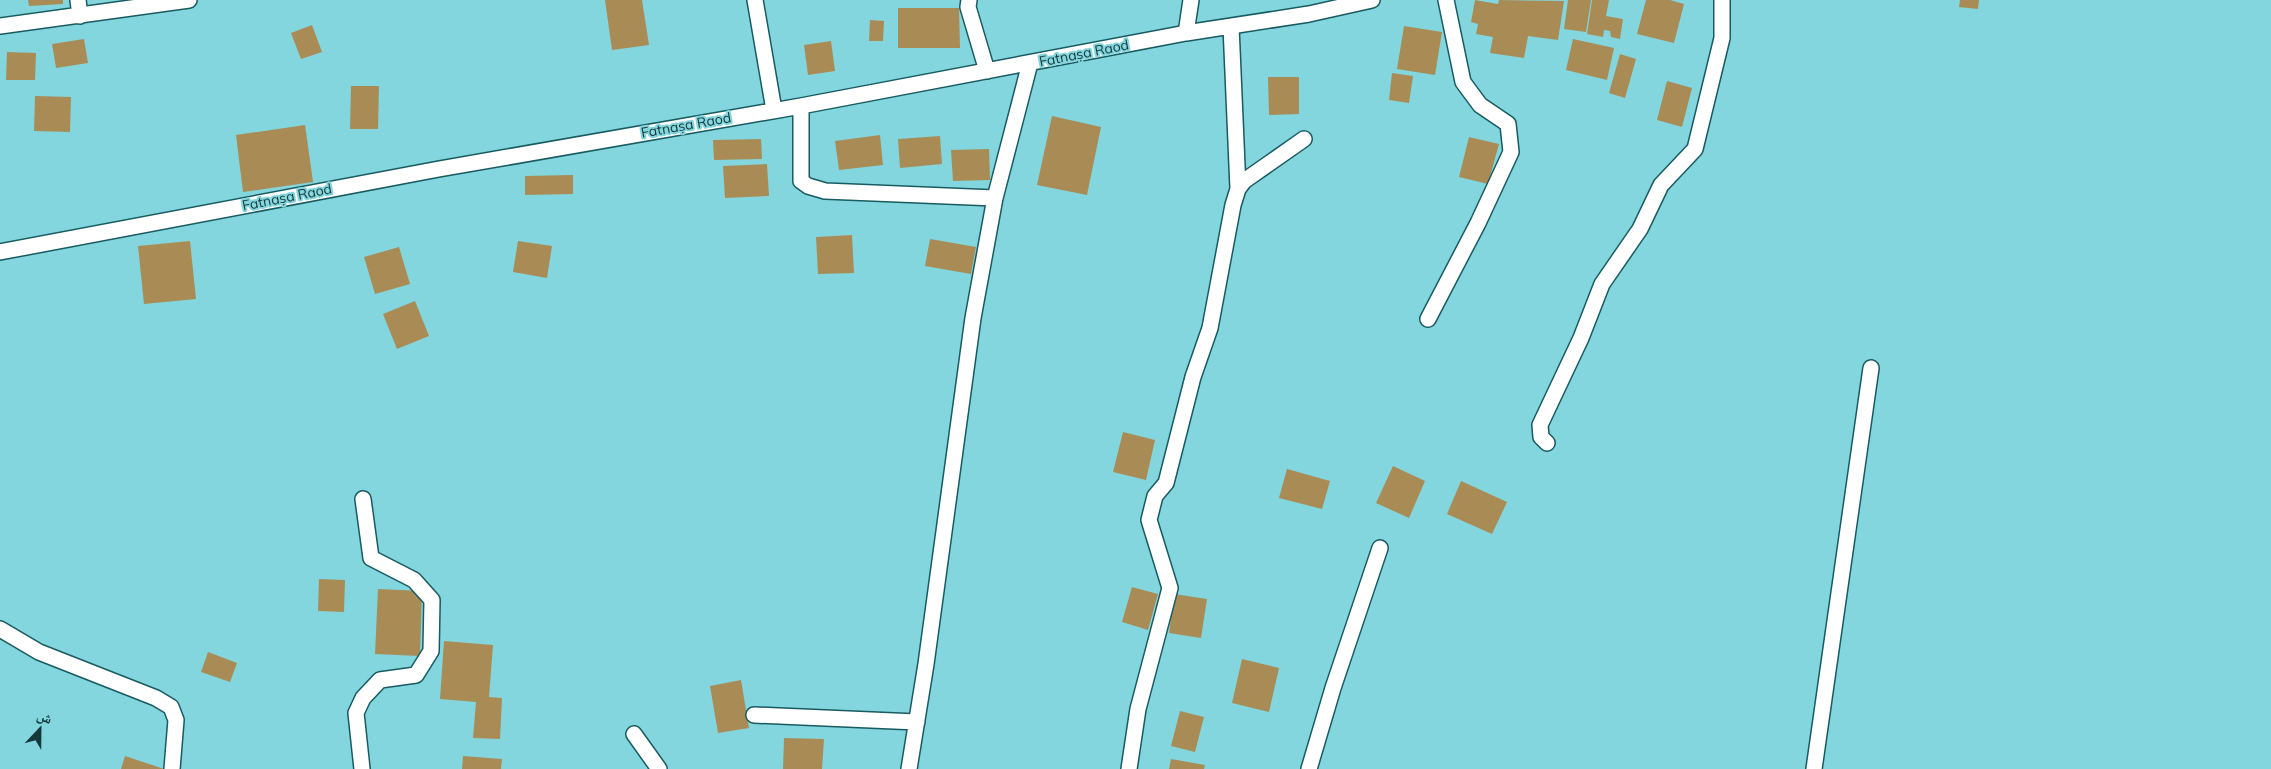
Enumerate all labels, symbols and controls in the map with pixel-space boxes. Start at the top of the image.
street label: Fatnaṣa Raod [1038,35,1130,71]
street label: Fatnaṣa Raod [640,108,732,142]
street label: Fatnaṣa Raod [241,179,333,215]
north arrow [15,704,65,754]
text: ش [35,706,55,728]

